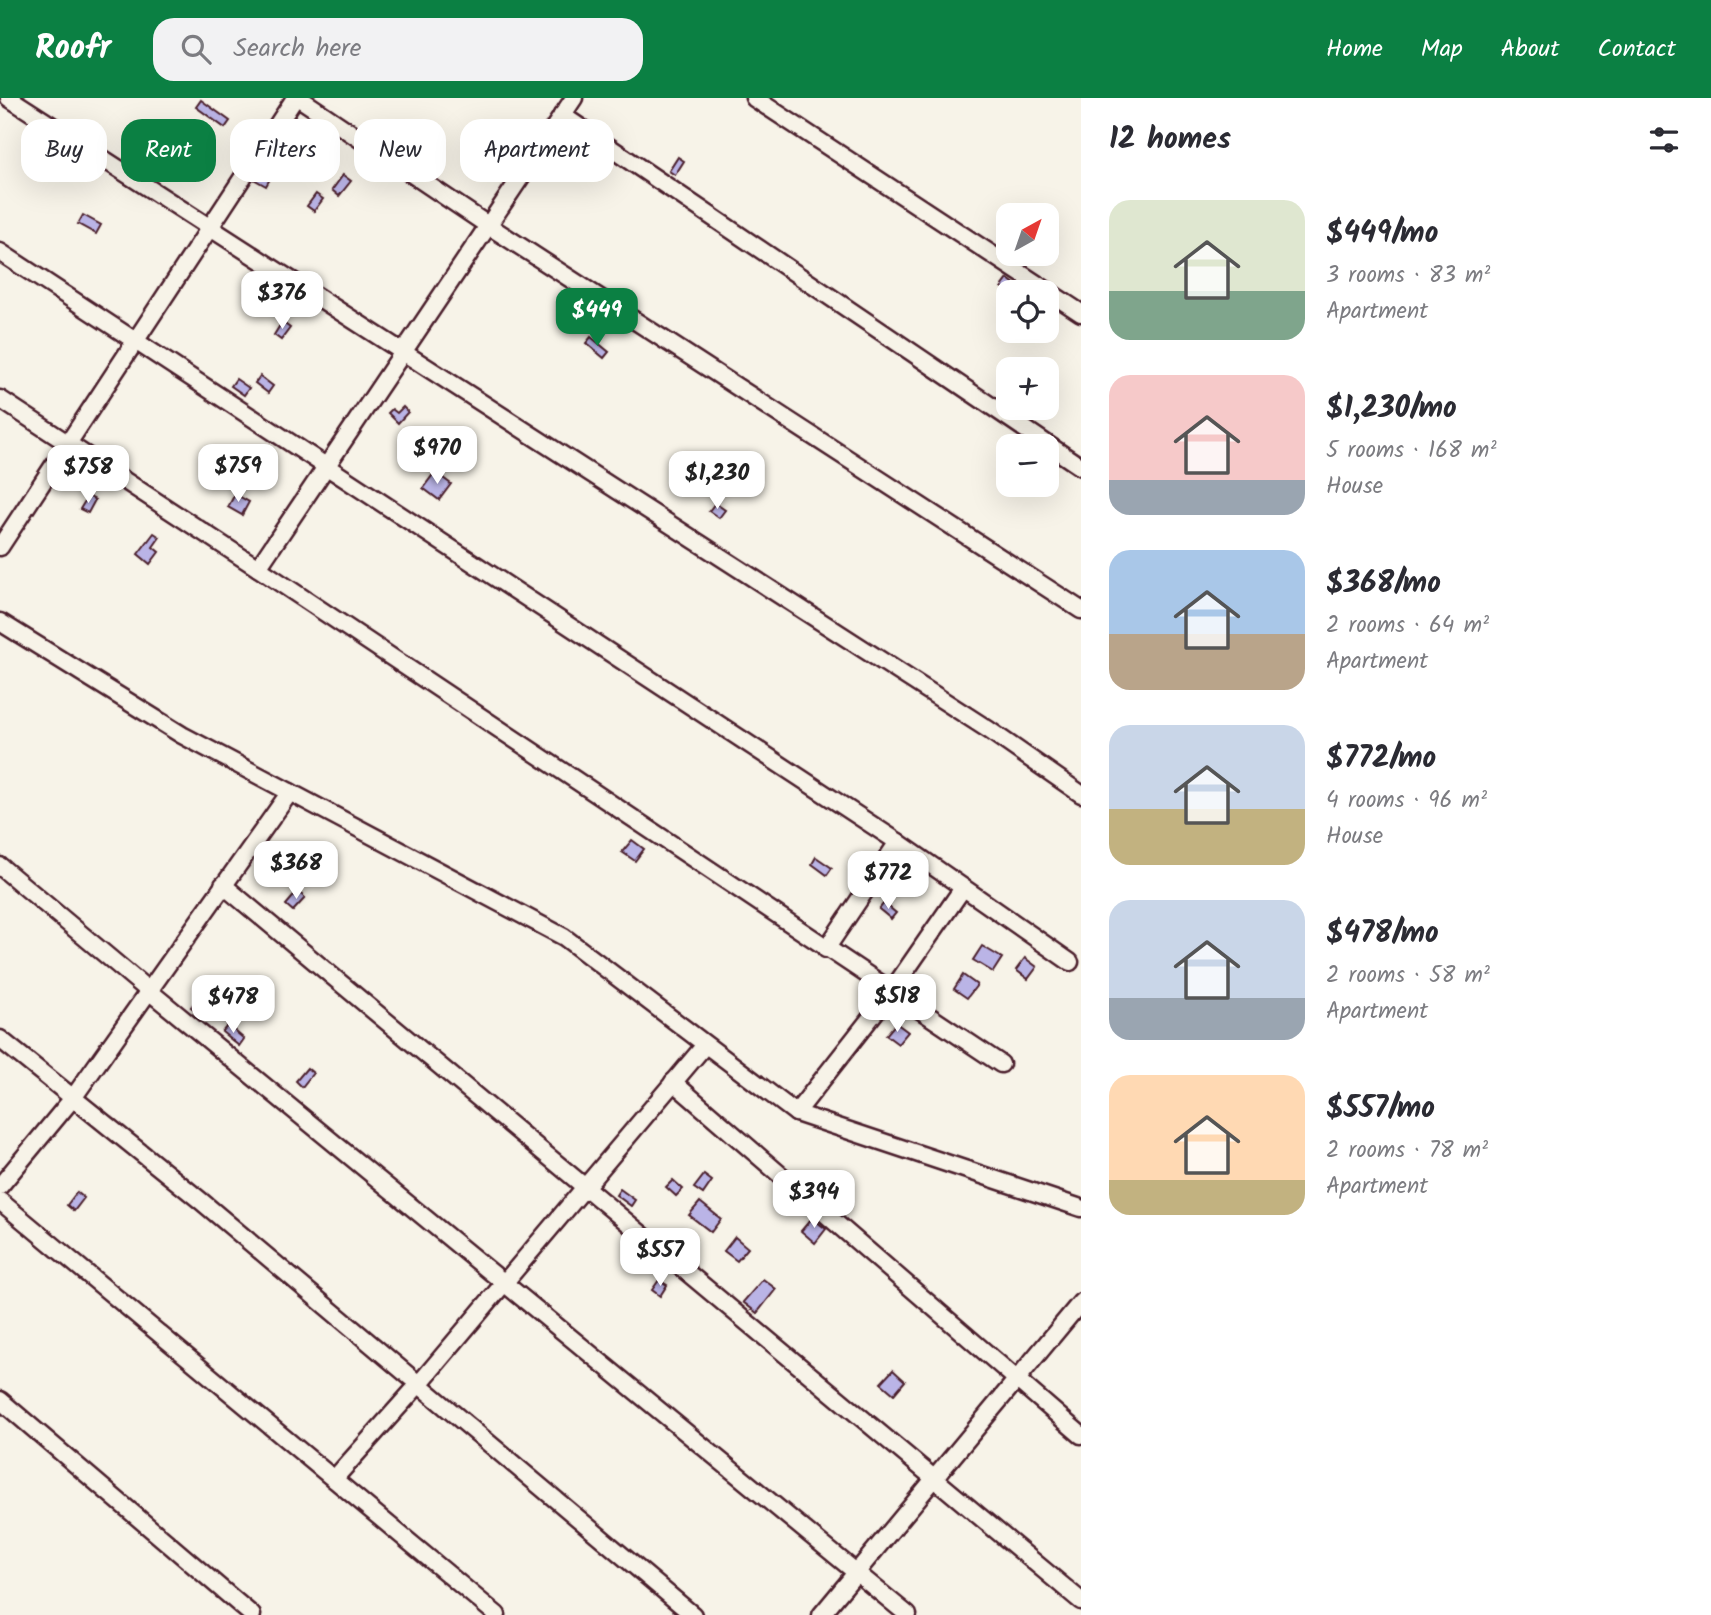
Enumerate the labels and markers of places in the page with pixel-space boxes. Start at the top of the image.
pin: $376 [241,272,323,331]
pin: $449 [556,288,638,348]
pin: $970 [396,426,478,486]
pin: $759 [197,444,279,504]
pin: $758 [47,446,129,505]
pin: $1,230 [660,452,774,511]
pin: $368 [255,842,337,901]
pin: $772 [847,852,929,911]
pin: $518 [856,974,938,1034]
pin: $478 [192,976,274,1035]
pin: $394 [773,1170,855,1230]
pin: $557 [619,1228,701,1288]

